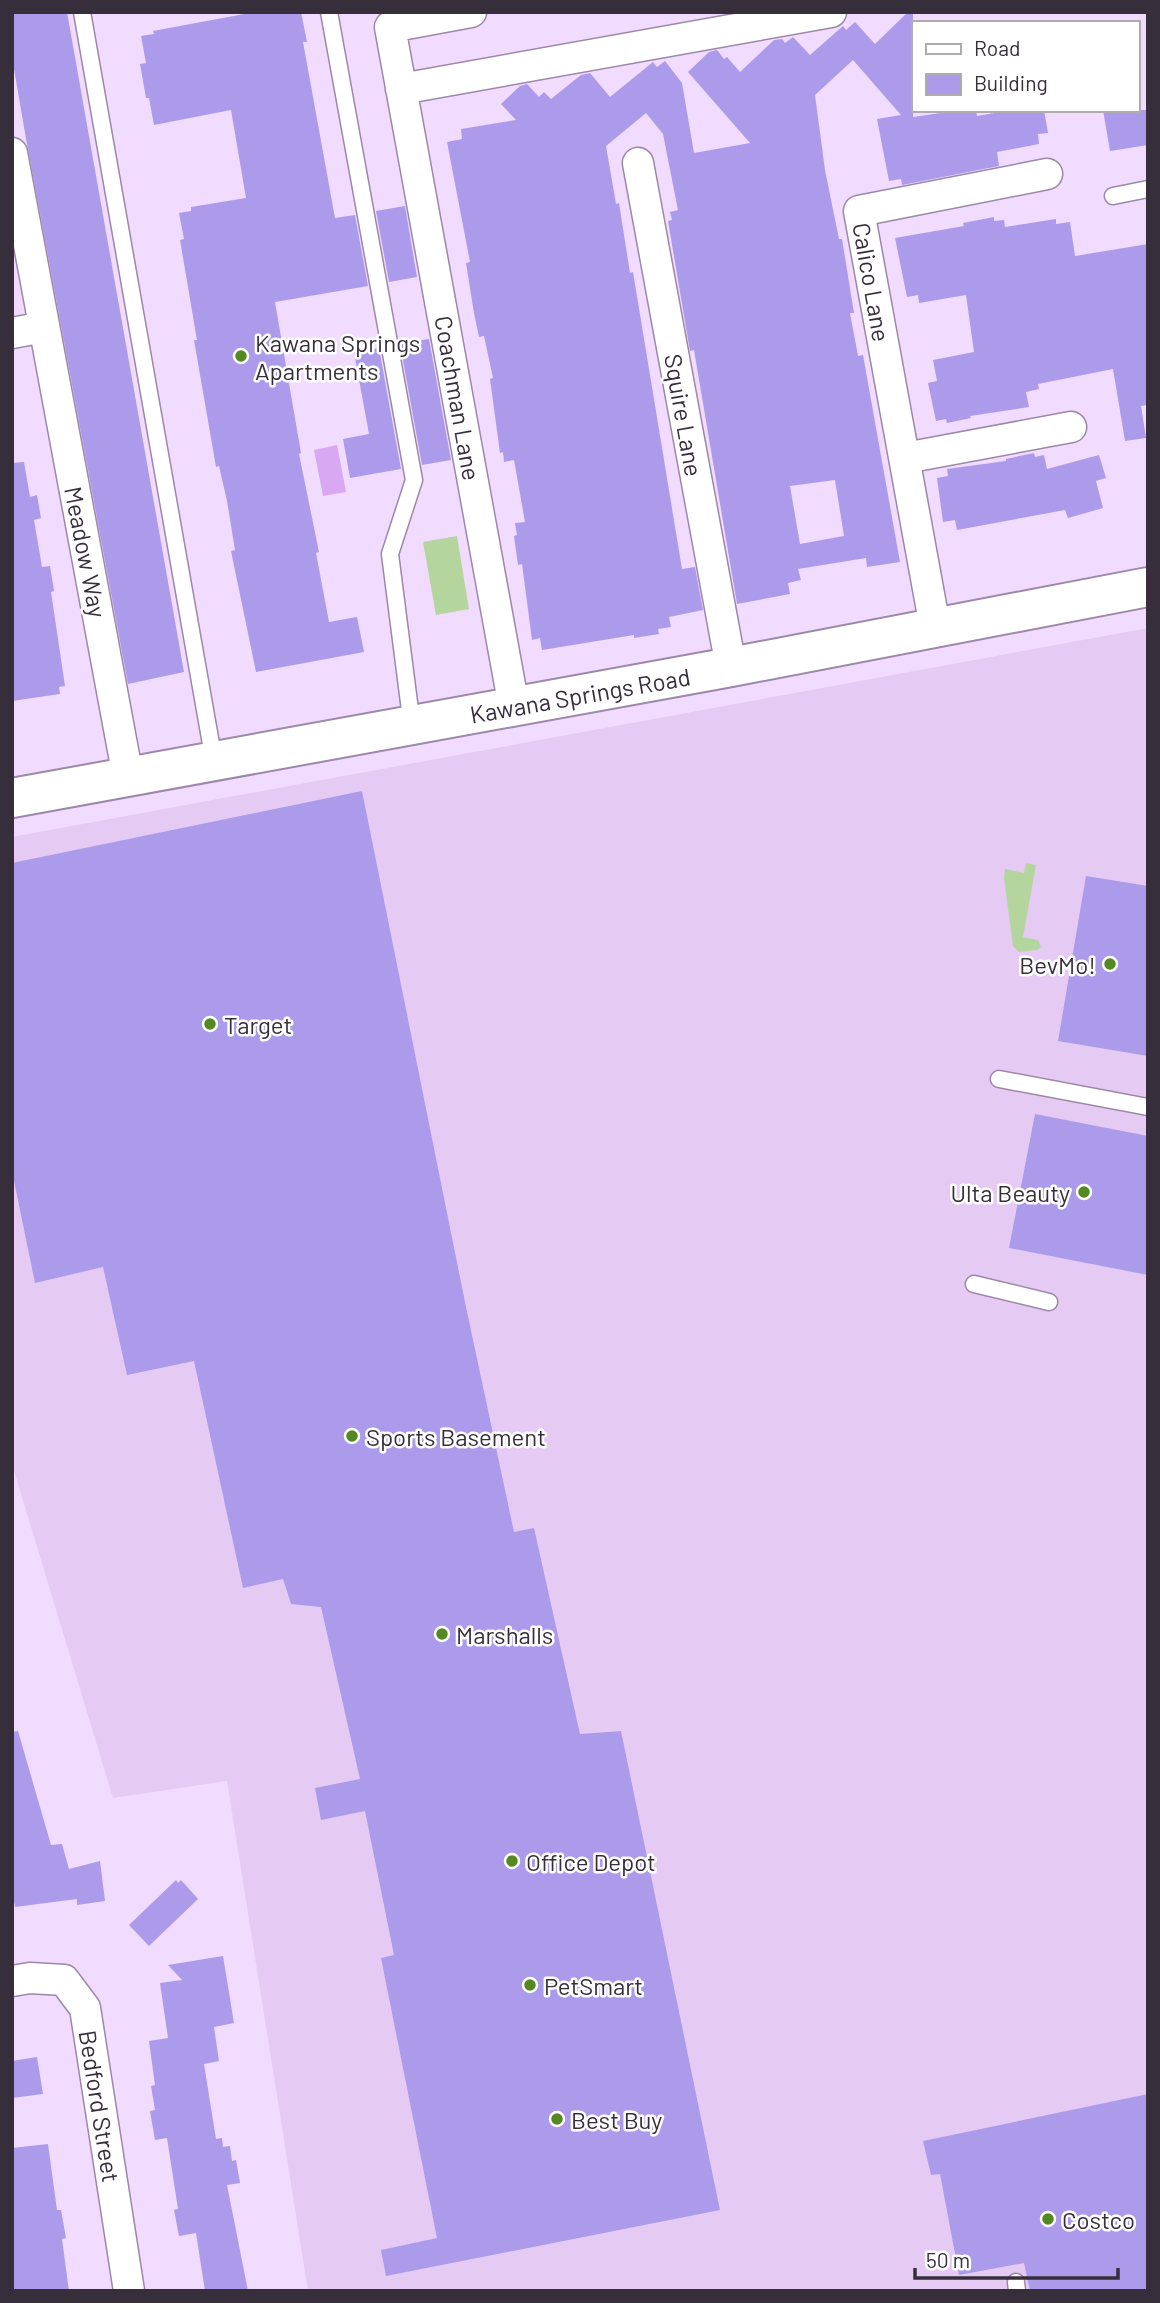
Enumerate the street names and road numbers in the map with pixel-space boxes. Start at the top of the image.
street label: Calico Lane [847,220,897,344]
street label: Coachman Lane [429,313,487,483]
street label: Squire Lane [659,351,709,479]
street label: Meadow Way [59,484,113,620]
street label: Kawana Springs Road [468,661,692,729]
street label: Bedford Street [74,2028,126,2184]

